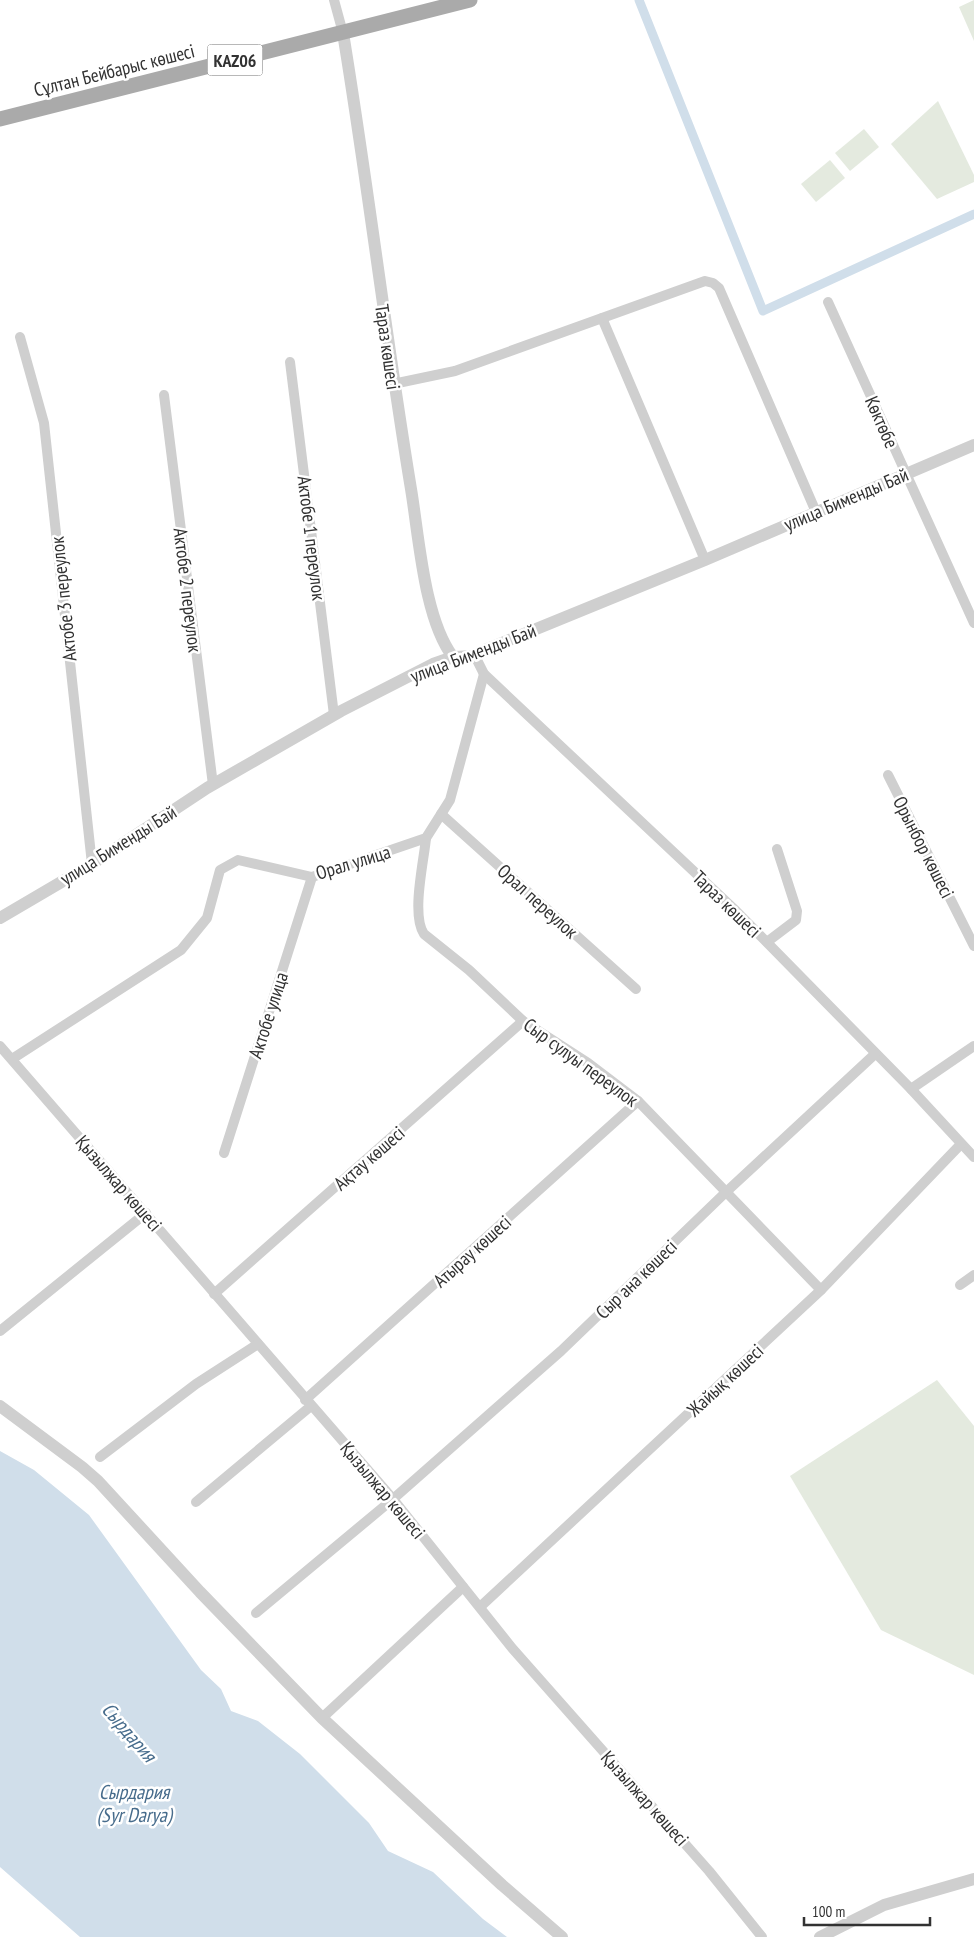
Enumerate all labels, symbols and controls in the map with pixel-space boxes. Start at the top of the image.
street label: Сұлтан Бейбарыс көшесі [31,38,197,102]
road number: KAZ06 [208,44,262,76]
street label: Тараз көшесі [370,303,406,391]
street label: Көктөбе [860,392,904,452]
street label: улица Бименды Бай [780,462,912,536]
street label: Актобе 1 переулок [292,474,332,602]
street label: Актобе 2 переулок [168,526,208,654]
street label: Актобе 3 переулок [44,535,81,662]
street label: улица Бименды Бай [407,618,539,688]
street label: Орынбор көшесі [888,792,960,902]
street label: улица Бименды Бай [55,800,181,890]
street label: Орал улица [313,839,393,885]
street label: Орал переулок [493,859,584,944]
street label: Тараз көшесі [688,865,766,943]
street label: Актобе улица [243,969,293,1061]
street label: Сыр сулуы переулок [519,1012,644,1112]
street label: Ақтау көшесі [329,1121,409,1195]
street label: Қызылжар көшесі [71,1130,167,1236]
street label: Атырау көшесі [428,1210,516,1292]
street label: Сыр ана көшесі [590,1234,682,1324]
street label: Жайық көшесі [681,1339,768,1422]
street label: Қызылжар көшесі [335,1436,431,1544]
water label: Сырдария [96,1697,163,1769]
street label: Қызылжар көшесі [596,1745,694,1851]
water label: Сырдария (Syr Darya) [97,1779,174,1828]
scale bar [804,1894,930,1926]
text: 100 m [812,1902,845,1921]

